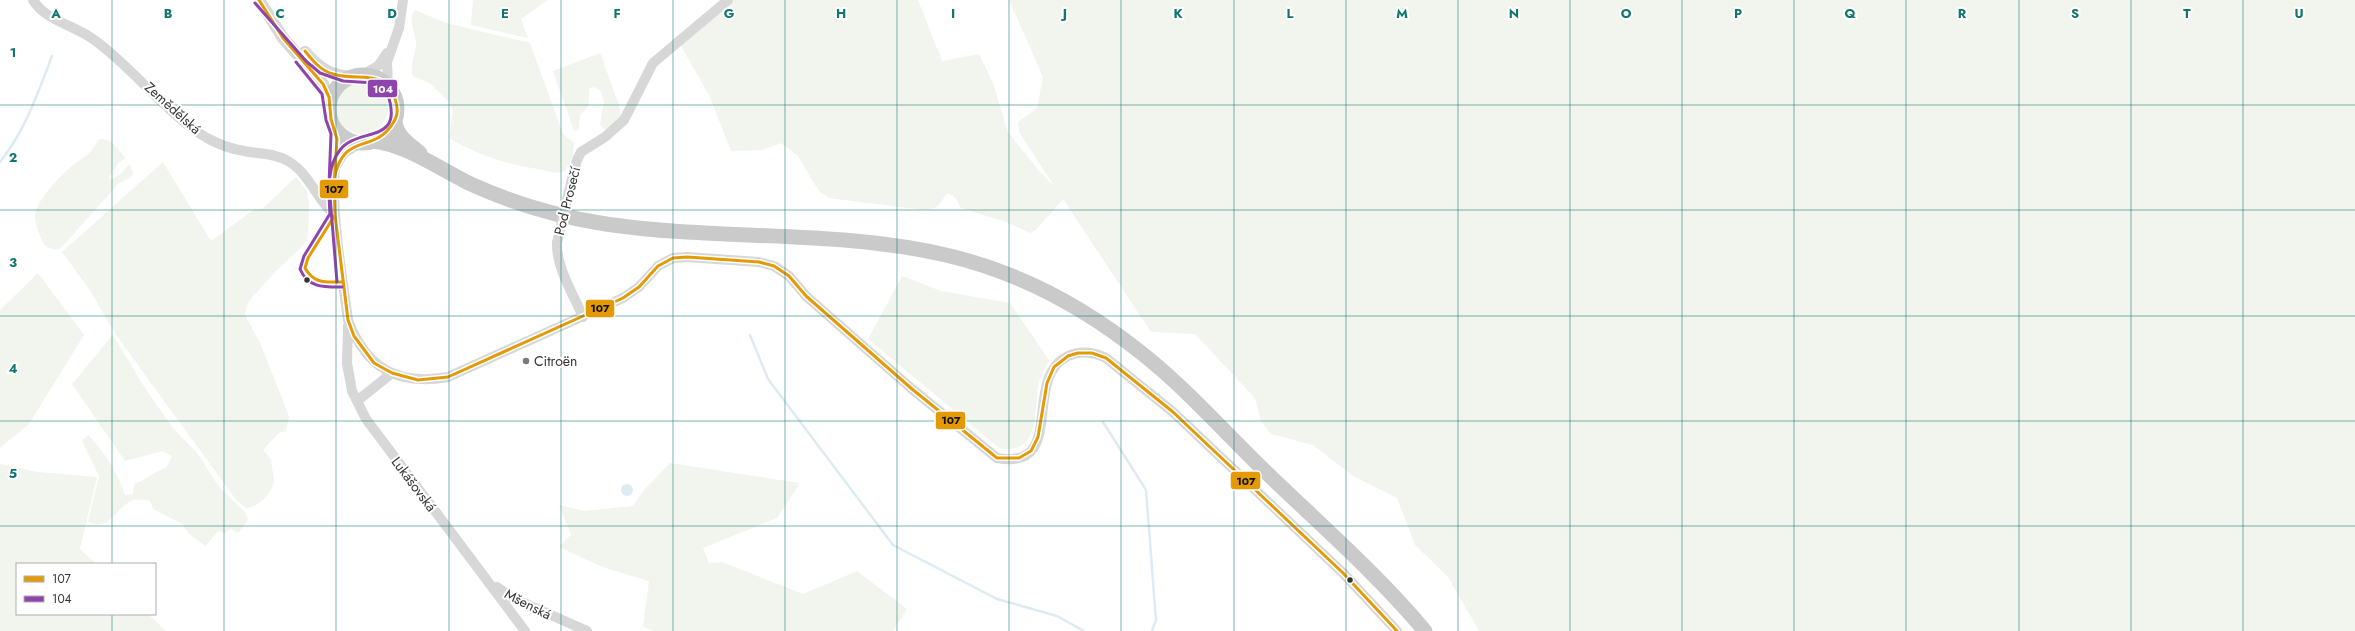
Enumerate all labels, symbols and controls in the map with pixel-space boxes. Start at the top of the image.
text: A [50,4,61,23]
text: B [164,4,173,23]
text: C [275,4,285,23]
text: D [387,4,397,23]
text: E [501,4,509,23]
text: F [613,4,621,23]
text: G [724,4,735,23]
text: H [836,4,846,23]
text: I [951,4,955,23]
text: J [1060,4,1067,23]
text: K [1173,4,1183,23]
text: L [1287,4,1294,23]
text: M [1396,4,1408,23]
text: N [1509,4,1519,23]
text: O [1621,4,1632,23]
text: P [1734,4,1742,23]
text: Q [1844,4,1856,23]
text: R [1958,4,1967,23]
text: S [2071,4,2079,23]
text: T [2183,4,2191,23]
text: U [2294,4,2304,23]
text: 1 [10,43,16,62]
street label: Zemědělská [140,77,206,139]
line badge: 104 [367,79,398,98]
text: 104 [373,81,394,97]
text: 2 [9,148,17,167]
street label: Pod Prosečí [549,163,585,237]
line badge: 107 [319,179,349,199]
text: 107 [324,181,344,197]
text: 3 [9,253,17,272]
unlabelled marker [302,275,312,285]
line badge: 107 [585,299,615,318]
text: 107 [590,300,610,316]
place label: Citroën [534,351,577,371]
marker: Citroën [521,356,531,366]
text: 4 [8,359,18,378]
line badge: 107 [935,411,966,430]
text: 107 [941,412,961,428]
street label: Lukášovská [387,452,441,516]
text: 5 [9,464,17,483]
line badge: 107 [1230,471,1261,490]
text: 107 [1236,473,1256,489]
legend [16,563,156,615]
text: 107 [52,570,72,588]
unlabelled marker [1345,575,1355,585]
street label: Mšenská [501,584,555,624]
text: 104 [52,590,72,608]

